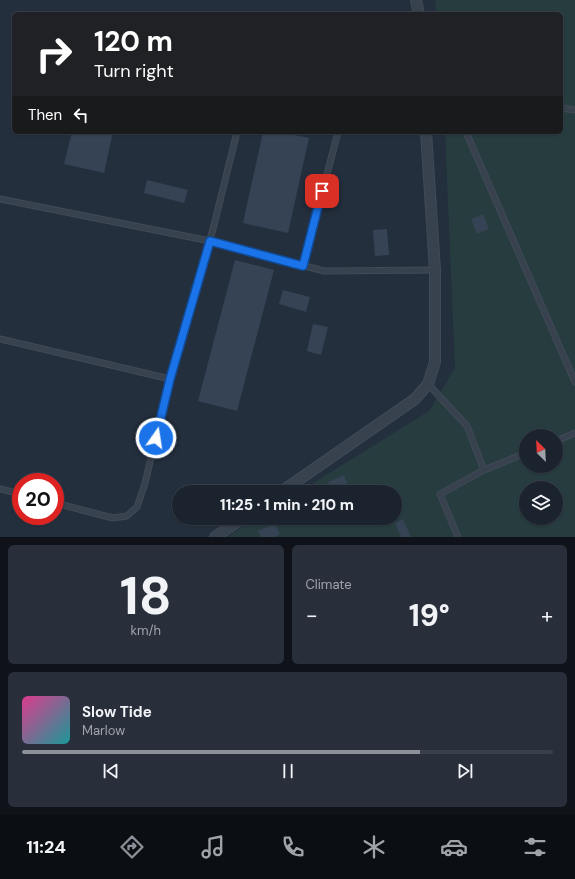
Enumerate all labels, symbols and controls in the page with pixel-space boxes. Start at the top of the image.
text: 120 m [94,23,173,60]
icon: right [28,28,80,80]
text: Turn right [94,59,174,83]
icon: left [70,104,92,126]
text: Then [28,105,62,125]
pin [305,174,339,208]
icon: arrive [311,180,333,202]
position arrow [135,417,177,459]
north arrow [519,429,563,473]
map controls [519,429,563,525]
speed limit sign: 20 [12,473,64,525]
button: layers [519,481,563,525]
text: 11:25 · 1 min · 210 m [220,495,354,515]
text: 18 [120,562,172,630]
text: Climate [306,576,352,593]
text: 19° [409,596,450,635]
text: − [306,601,318,630]
text: + [541,601,553,630]
text: km/h [130,622,161,639]
text: Slow Tide [82,702,152,722]
text: Marlow [82,722,125,739]
icon: previous [100,760,122,782]
icon: pause [277,760,299,782]
icon: next [454,760,476,782]
icon: directions [118,833,146,861]
icon: music [199,833,227,861]
icon: phone [279,833,307,861]
icon: climate [360,833,388,861]
icon: car [440,833,468,861]
icon: filters [521,833,549,861]
text: 11:24 [26,835,66,859]

